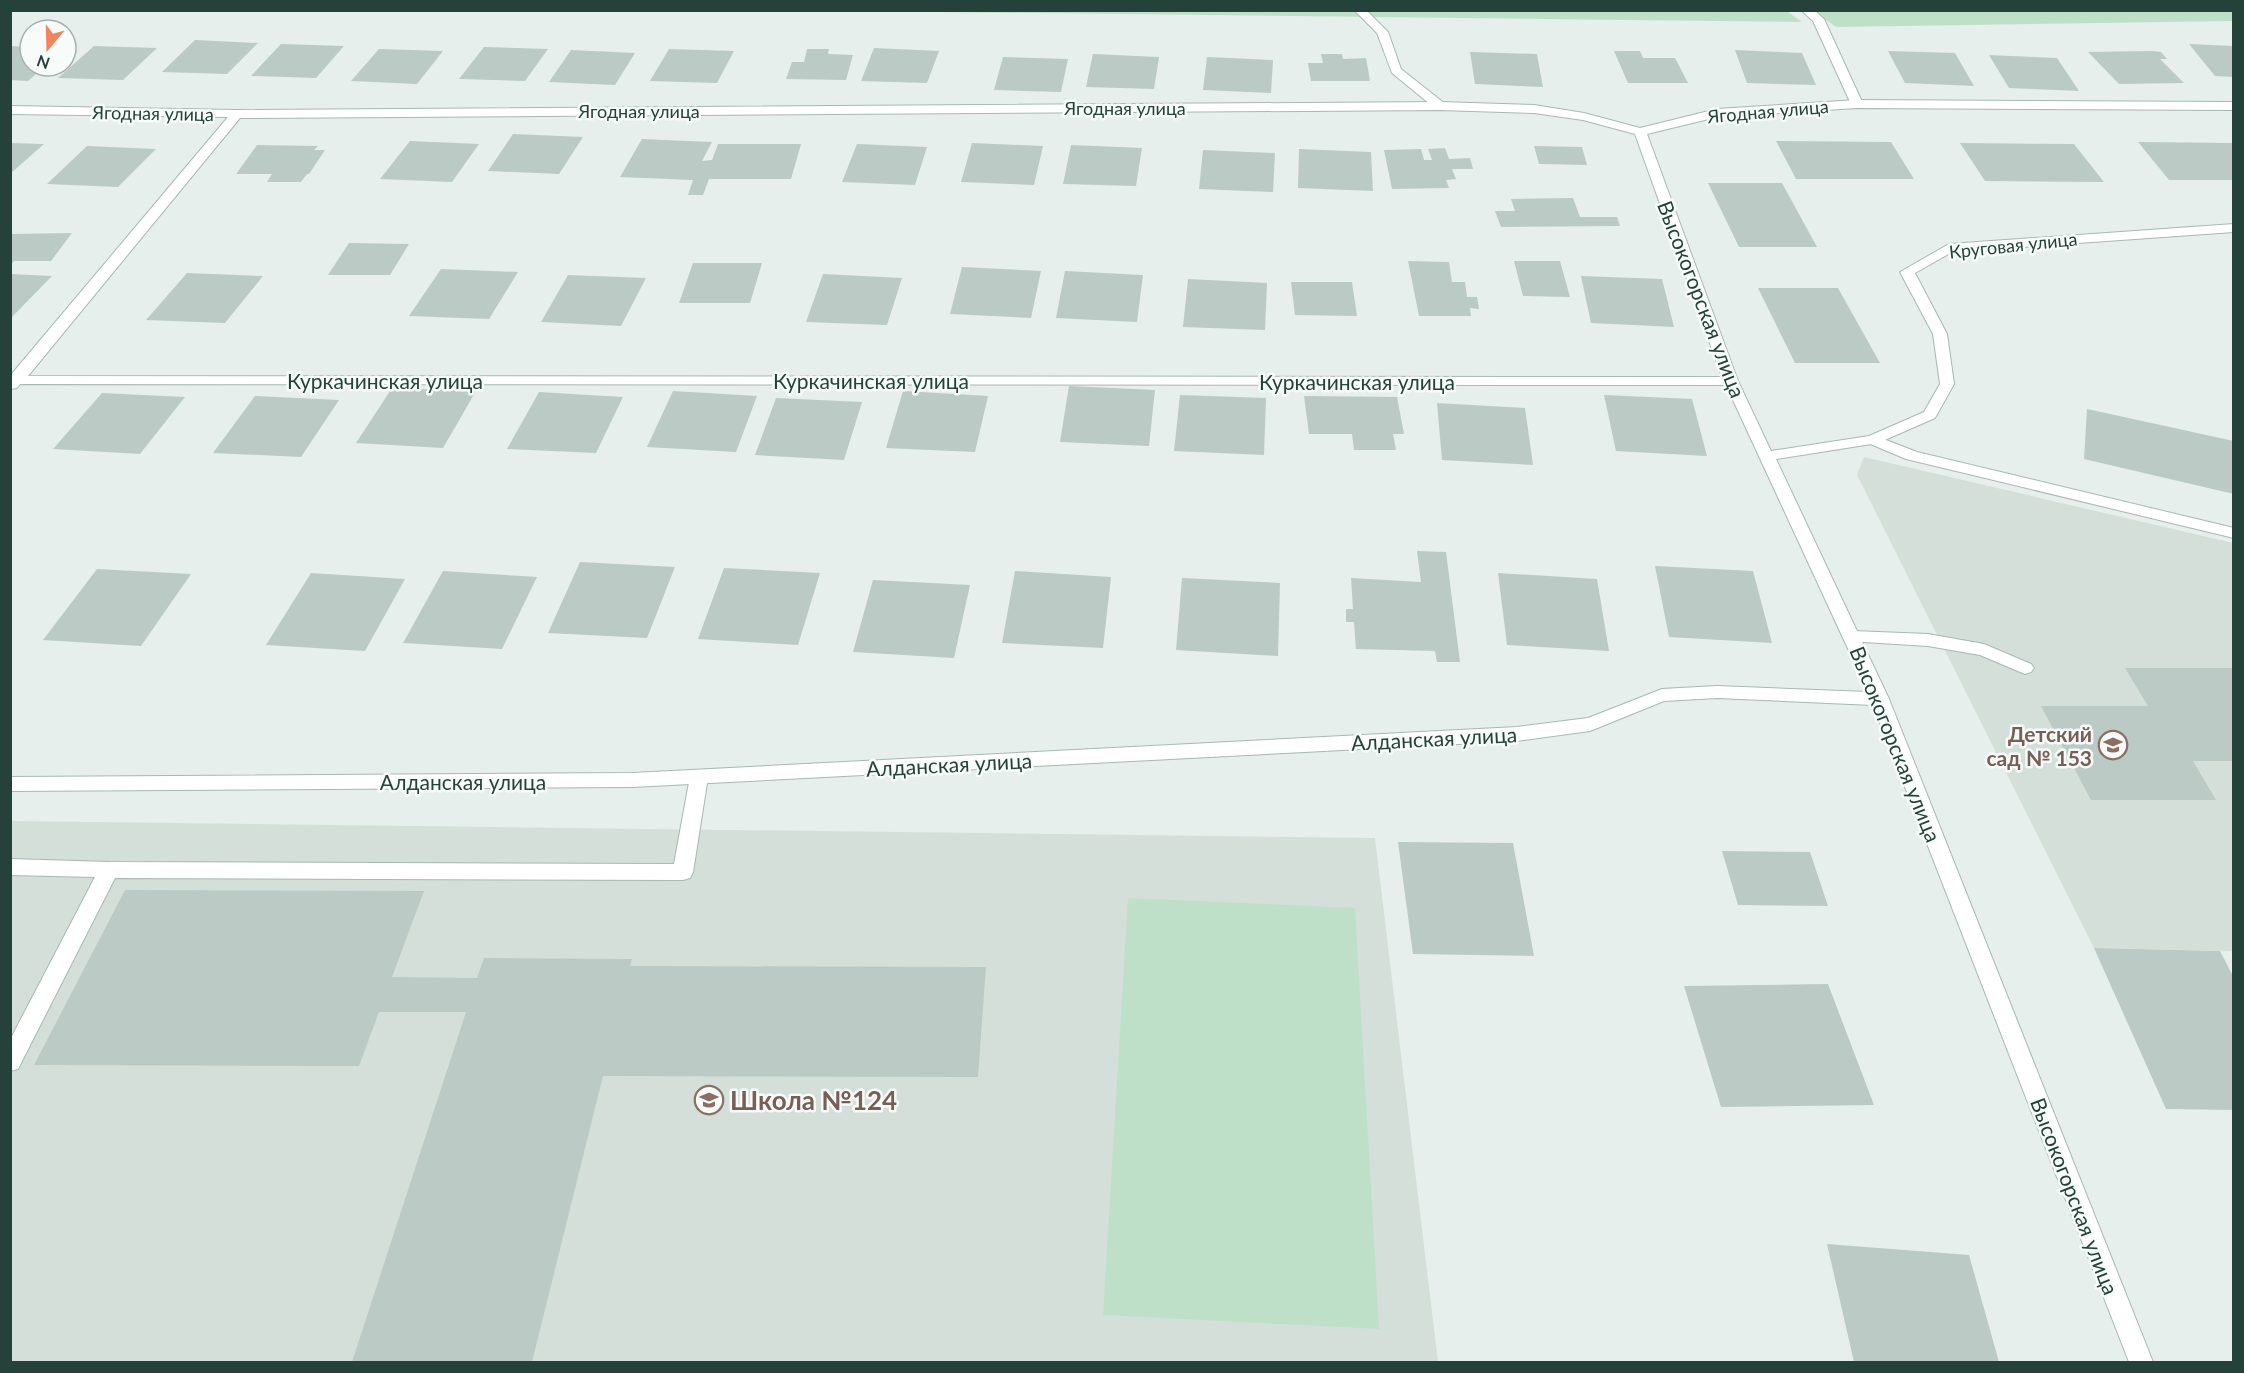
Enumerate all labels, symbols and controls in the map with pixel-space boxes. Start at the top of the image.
north arrow [18,18,78,78]
text: N [34,52,52,74]
street label: Ягодная улица [1705,95,1830,127]
street label: Ягодная улица [1063,97,1186,119]
street label: Ягодная улица [577,100,700,122]
street label: Ягодная улица [91,101,214,125]
street label: Высокогорская улица [1653,197,1751,401]
street label: Круговая улица [1948,227,2078,263]
street label: Куркачинская улица [287,368,483,393]
street label: Куркачинская улица [773,368,969,393]
street label: Куркачинская улица [1259,369,1455,394]
street label: Высокогорская улица [1845,642,1947,846]
street label: Алданская улица [1350,721,1518,755]
place label: Детский сад № 153 [1986,721,2092,770]
school or university icon: Детский сад № 153 [2097,729,2129,761]
street label: Алданская улица [865,747,1033,781]
street label: Алданская улица [380,769,546,794]
school or university icon: Школа №124 [693,1084,725,1116]
place label: Школа №124 [730,1084,897,1116]
street label: Высокогорская улица [2026,1094,2124,1298]

